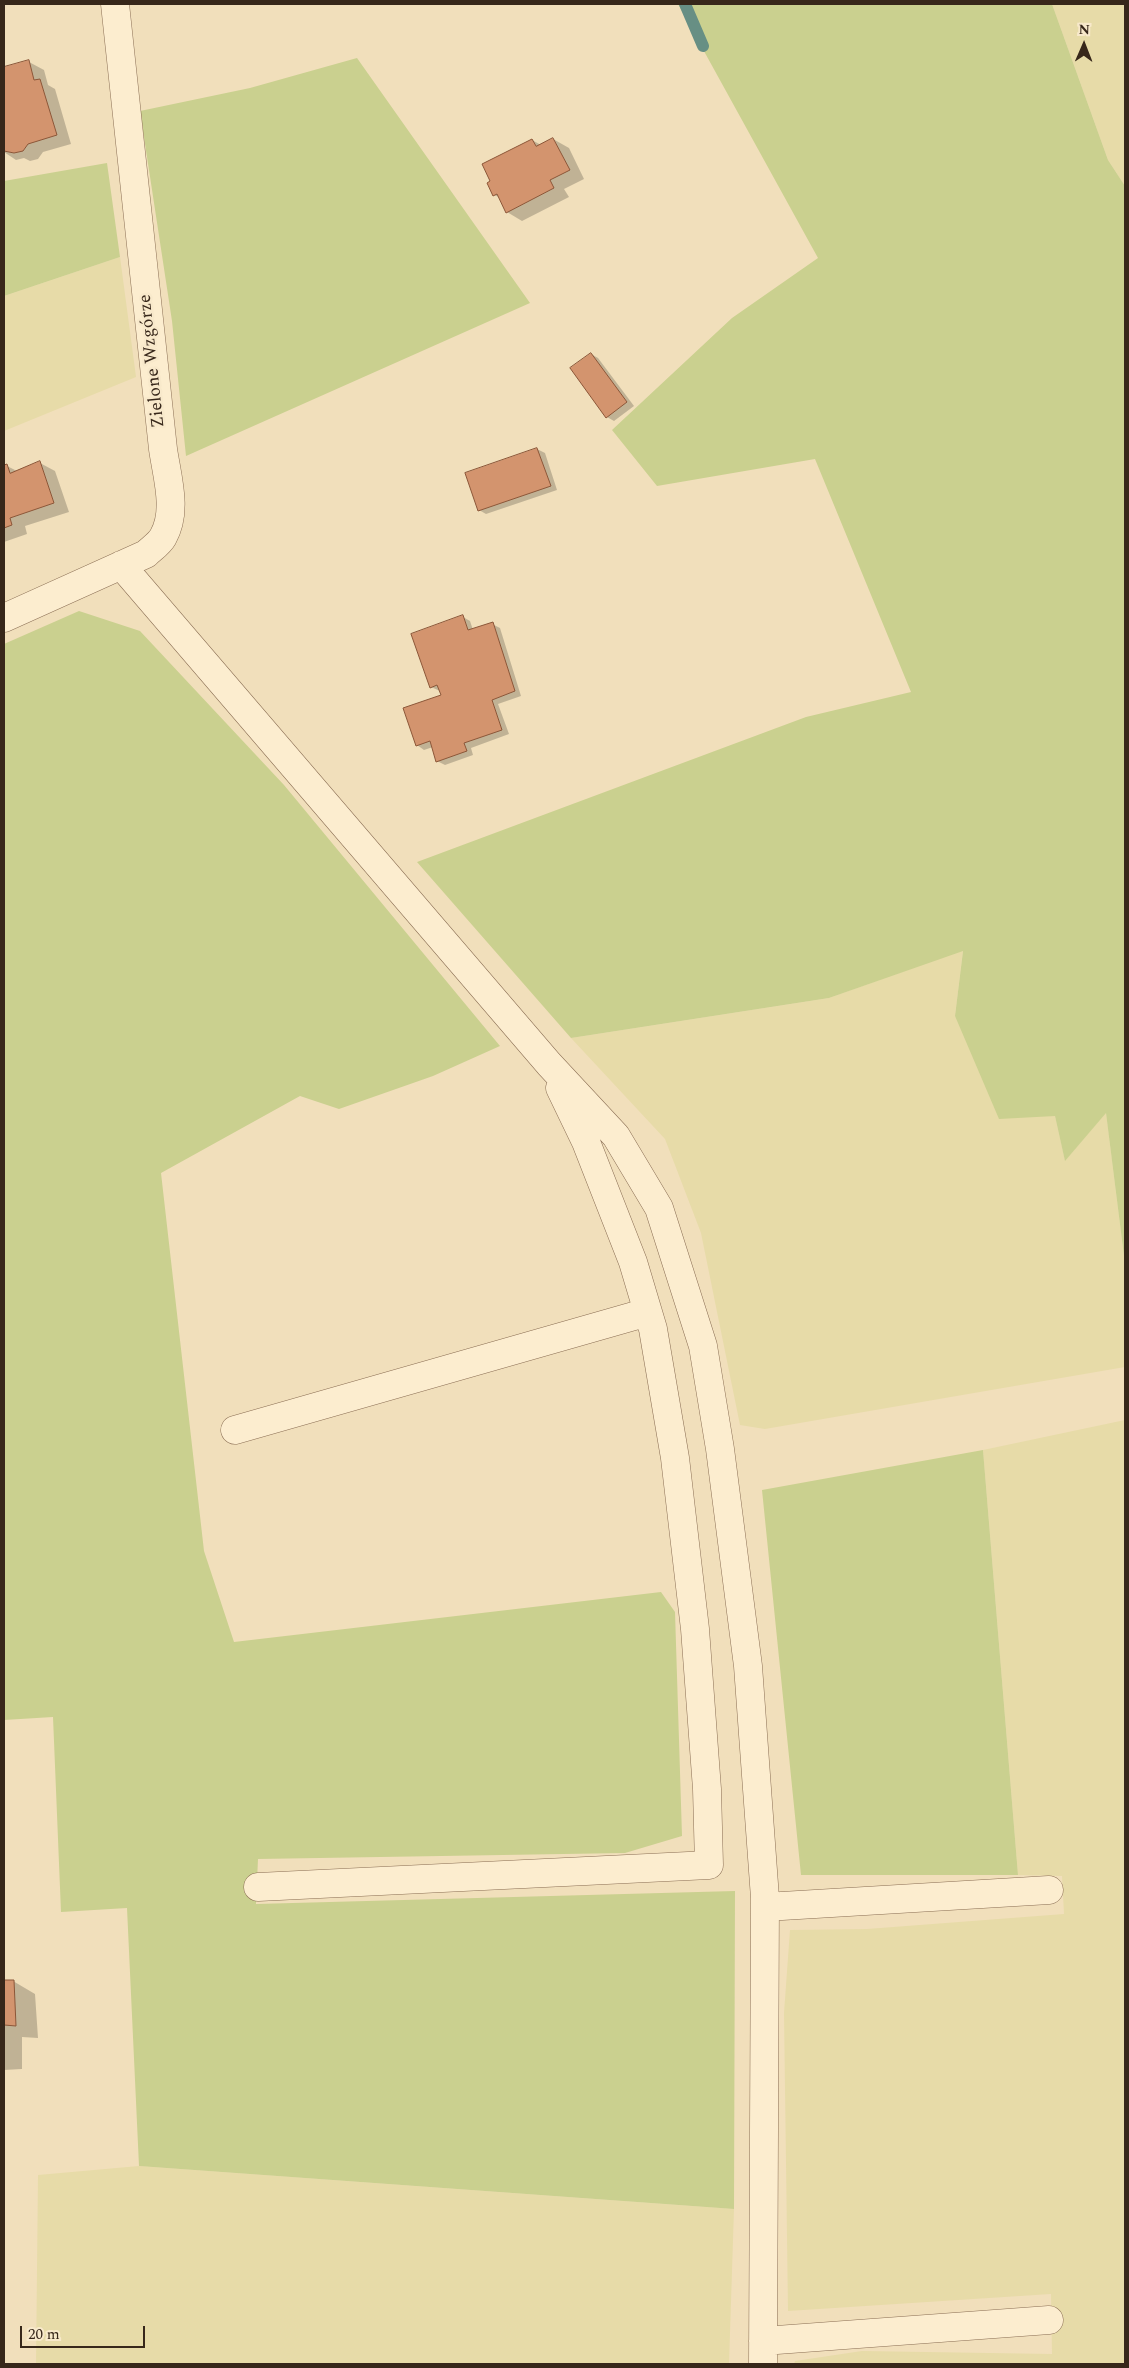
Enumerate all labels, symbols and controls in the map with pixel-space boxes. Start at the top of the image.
text: N [1078,19,1090,40]
north arrow [1059,20,1109,70]
street label: Zielone Wzgórze [135,293,171,429]
scale bar [22,2316,148,2348]
text: 20 m [28,2323,60,2346]

